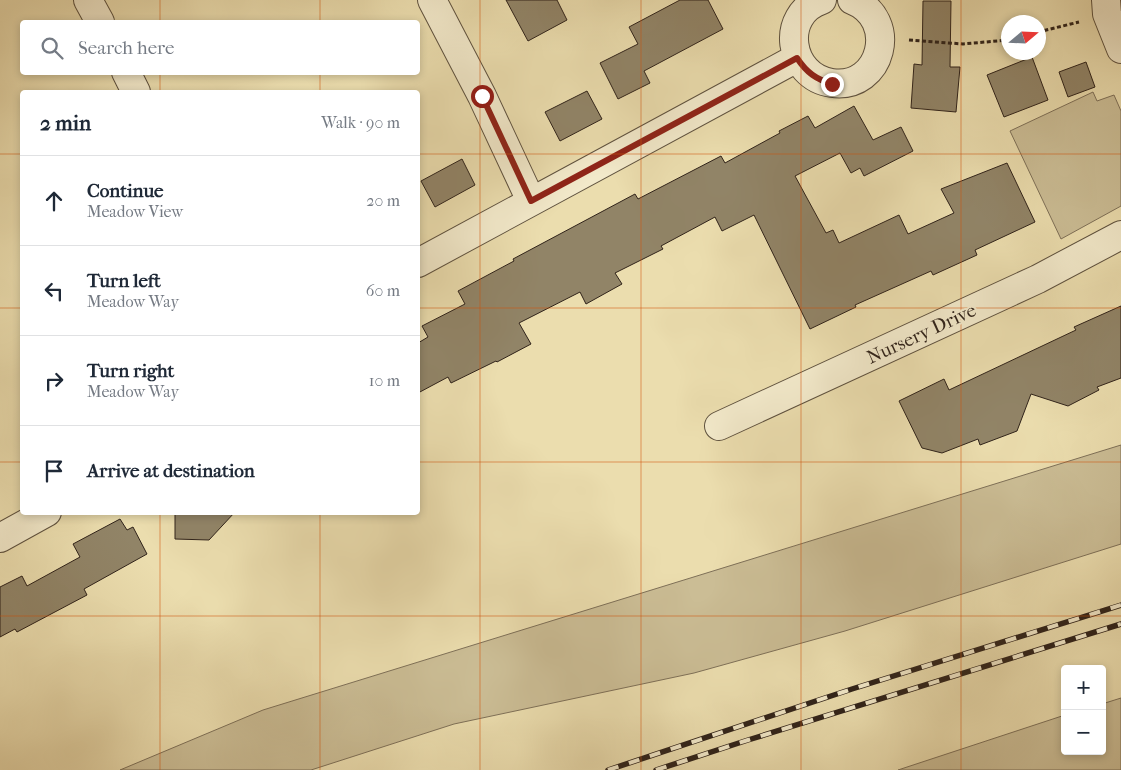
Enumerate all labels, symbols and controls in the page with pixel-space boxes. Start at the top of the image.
north arrow [1001,15,1046,60]
search box [20,20,420,75]
icon: search [38,34,66,62]
text: Search here [78,37,174,59]
route end [821,73,844,96]
route start [471,85,494,108]
text: 2 min [40,111,91,135]
text: Walk · 90 m [321,113,400,132]
text: Continue [87,180,163,202]
icon: ahead [40,187,68,215]
text: 20 m [366,191,400,210]
text: Meadow View [87,202,183,221]
text: Turn left [87,270,161,292]
icon: left [40,277,68,305]
text: 60 m [366,281,400,300]
text: Meadow Way [87,292,179,311]
street label: Nursery Drive [863,299,980,369]
text: Turn right [87,360,174,382]
icon: right [40,367,68,395]
text: 10 m [369,371,400,390]
text: Meadow Way [87,382,179,401]
icon: arrive [40,457,68,485]
text: Arrive at destination [87,460,255,482]
map controls [1061,665,1106,755]
button: + [1061,665,1106,710]
button: − [1061,710,1106,755]

